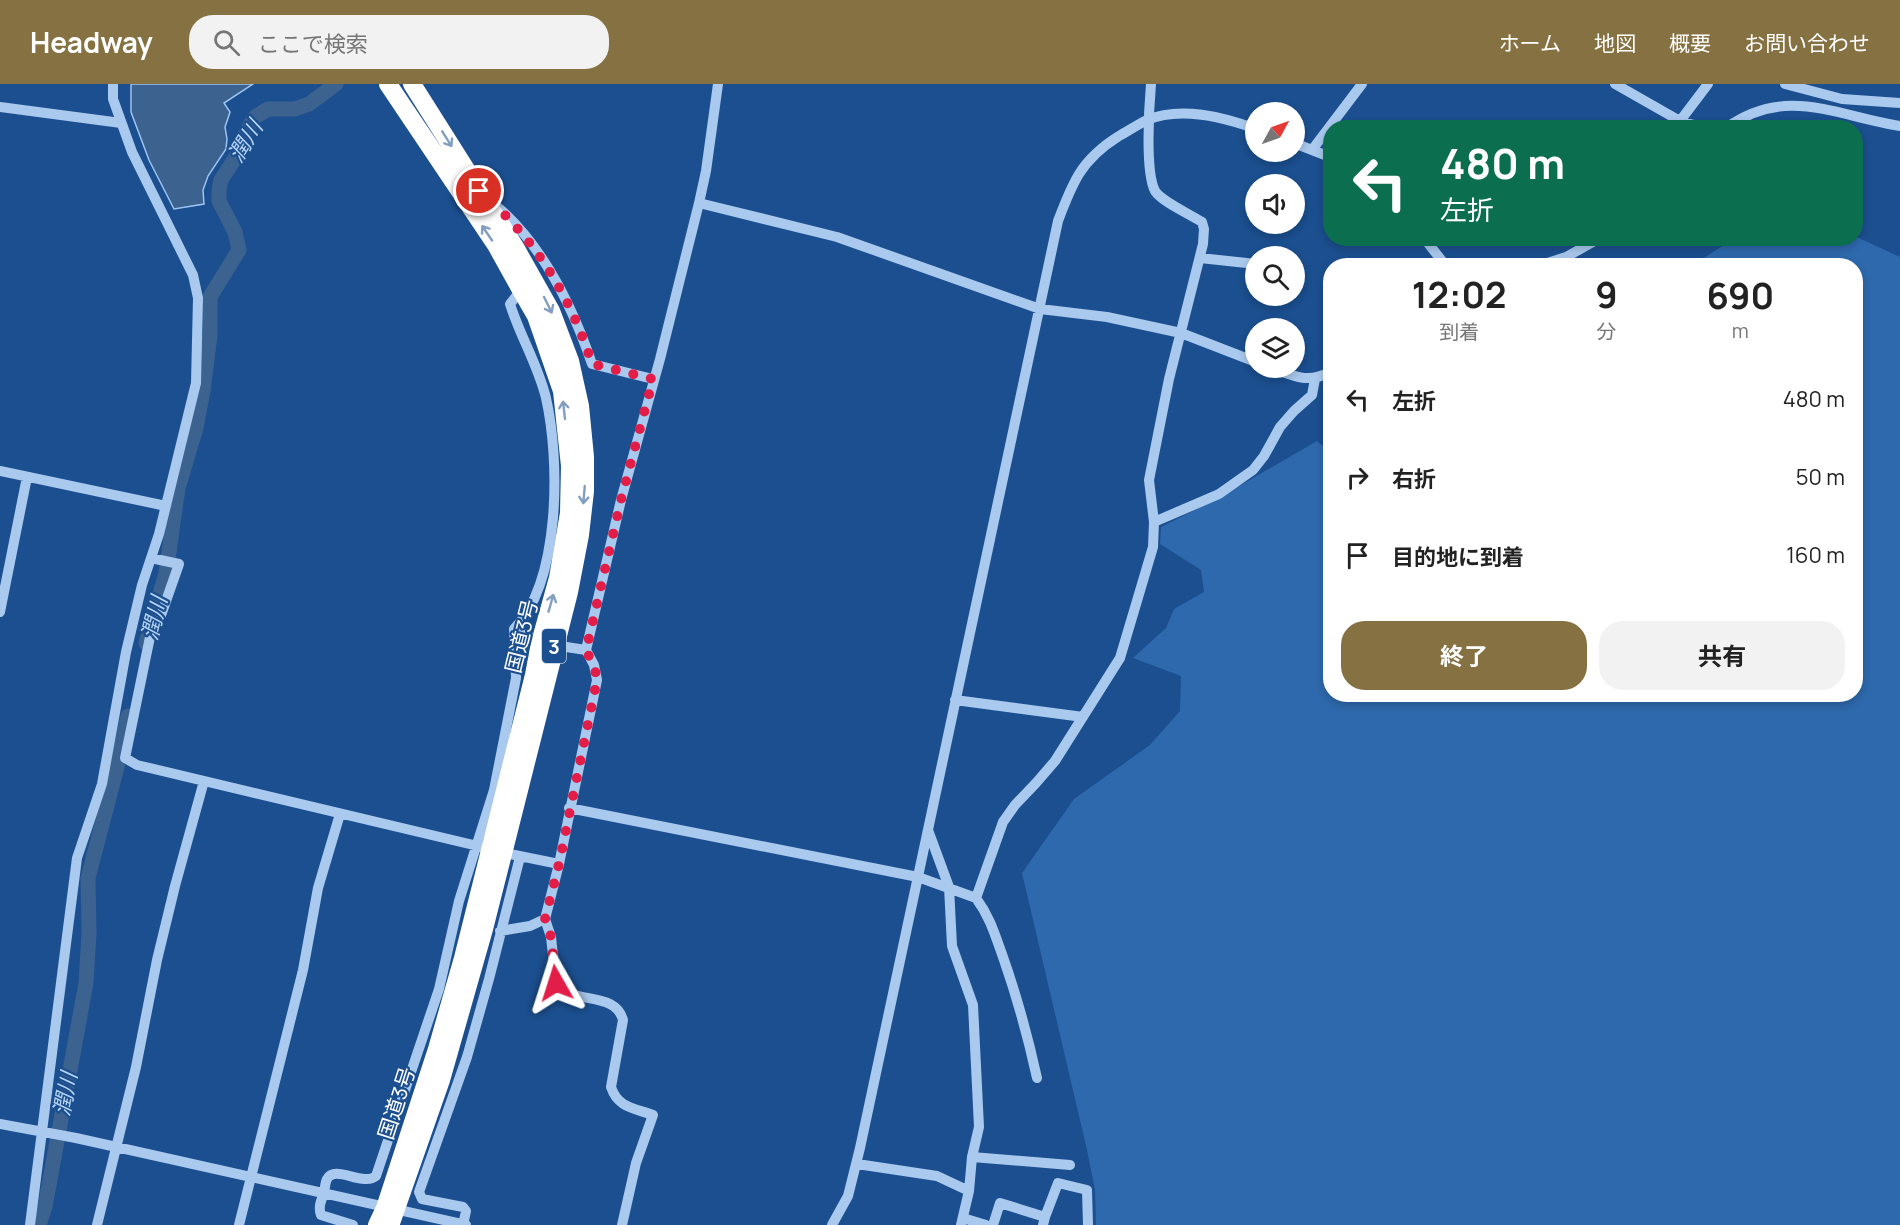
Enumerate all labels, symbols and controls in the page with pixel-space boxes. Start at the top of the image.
search box [189,15,609,69]
text: Headway [30,23,153,61]
icon: search [210,26,243,59]
text: ここで検索 [258,29,368,59]
text: ホーム [1499,29,1561,57]
text: 地図 [1594,29,1636,57]
text: 概要 [1669,29,1711,57]
text: お問い合わせ [1744,29,1870,57]
north arrow [1245,102,1305,162]
map controls [1245,102,1305,378]
water label: 潤川 [221,113,270,168]
one-way arrow [441,130,453,147]
text: 480 m [1440,134,1565,192]
icon: left [1341,144,1419,222]
pin [453,165,504,216]
icon: arrive [462,174,495,207]
button: sound [1245,174,1305,234]
text: 左折 [1440,191,1494,228]
one-way arrow [481,225,493,242]
button: search [1245,246,1305,306]
text: 12:02 [1412,270,1507,319]
text: 9 [1595,270,1618,319]
text: 690 [1707,271,1774,320]
one-way arrow [542,296,554,314]
text: m [1732,317,1749,344]
button: layers [1245,318,1305,378]
text: 到着 [1439,318,1479,345]
text: 分 [1597,318,1617,345]
icon: left [1341,383,1374,416]
text: 480 m [1783,384,1845,414]
text: 左折 [1392,386,1436,416]
one-way arrow [558,401,569,421]
icon: right [1341,461,1374,494]
text: 50 m [1796,462,1845,492]
text: 右折 [1392,464,1436,494]
one-way arrow [579,484,590,504]
icon: arrive [1341,539,1374,572]
text: 160 m [1786,540,1845,570]
text: 目的地に到着 [1392,542,1524,572]
water label: 潤川 [134,591,174,643]
one-way arrow [546,594,557,613]
street label: 国道3号 [498,596,544,676]
button: 終了 [1341,621,1587,690]
button: 共有 [1599,621,1845,690]
road number: 3 [542,629,566,663]
position arrow [524,951,588,1015]
street label: 国道3号 [371,1063,421,1143]
water label: 潤川 [46,1068,84,1118]

